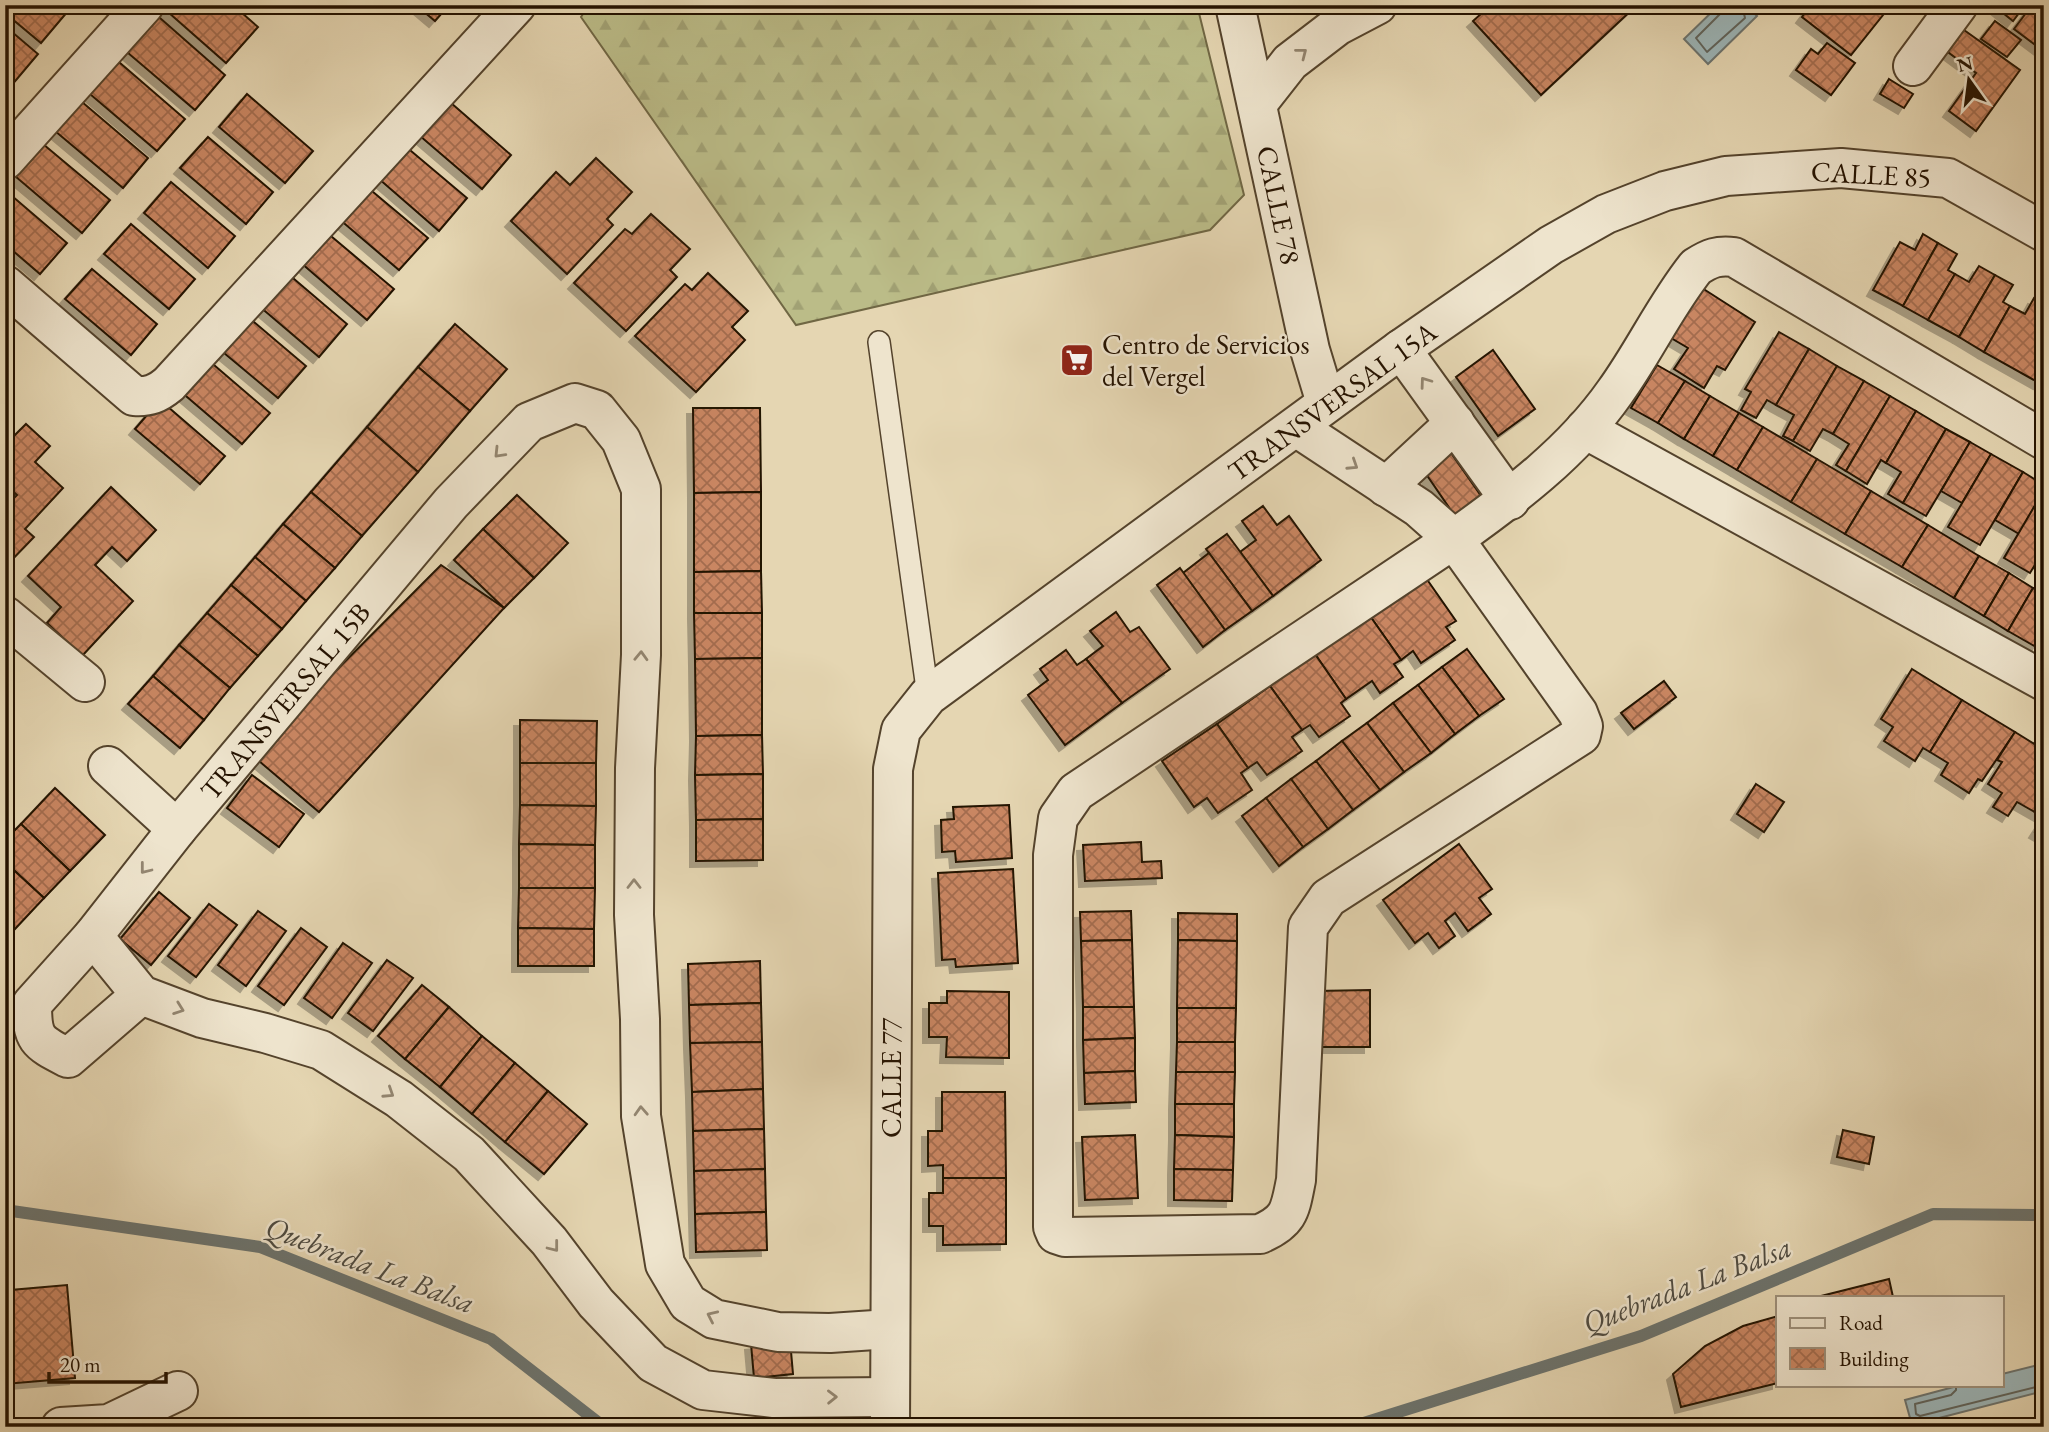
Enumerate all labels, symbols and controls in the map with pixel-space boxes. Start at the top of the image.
north arrow [1934,46,2004,116]
one-way arrow [1294,49,1307,62]
text: N [1955,50,1976,78]
street label: CALLE 78 [1249,142,1309,268]
street label: CALLE 85 [1810,153,1932,195]
street label: TRANSVERSAL 15A [1220,313,1444,489]
place label: Centro de Servicios del Vergel [1102,326,1309,394]
supermarket icon: Centro de Servicios del Vergel [1058,341,1096,379]
one-way arrow [1421,378,1433,390]
one-way arrow [494,445,507,458]
one-way arrow [1345,457,1358,469]
street label: TRANSVERSAL 15B [192,595,378,807]
one-way arrow [633,650,648,661]
one-way arrow [141,862,154,874]
one-way arrow [626,878,642,888]
one-way arrow [173,1001,185,1015]
street label: CALLE 77 [873,1017,909,1138]
one-way arrow [381,1084,394,1097]
one-way arrow [634,1105,649,1116]
water label: Quebrada La Balsa [260,1207,480,1322]
water label: Quebrada La Balsa [1577,1227,1797,1342]
one-way arrow [546,1240,559,1252]
legend [1776,1296,2004,1386]
text: Road [1839,1309,1883,1336]
one-way arrow [707,1310,719,1324]
scale bar [49,1341,166,1385]
text: Building [1839,1345,1909,1372]
text: 20 m [60,1351,101,1378]
one-way arrow [827,1389,838,1405]

